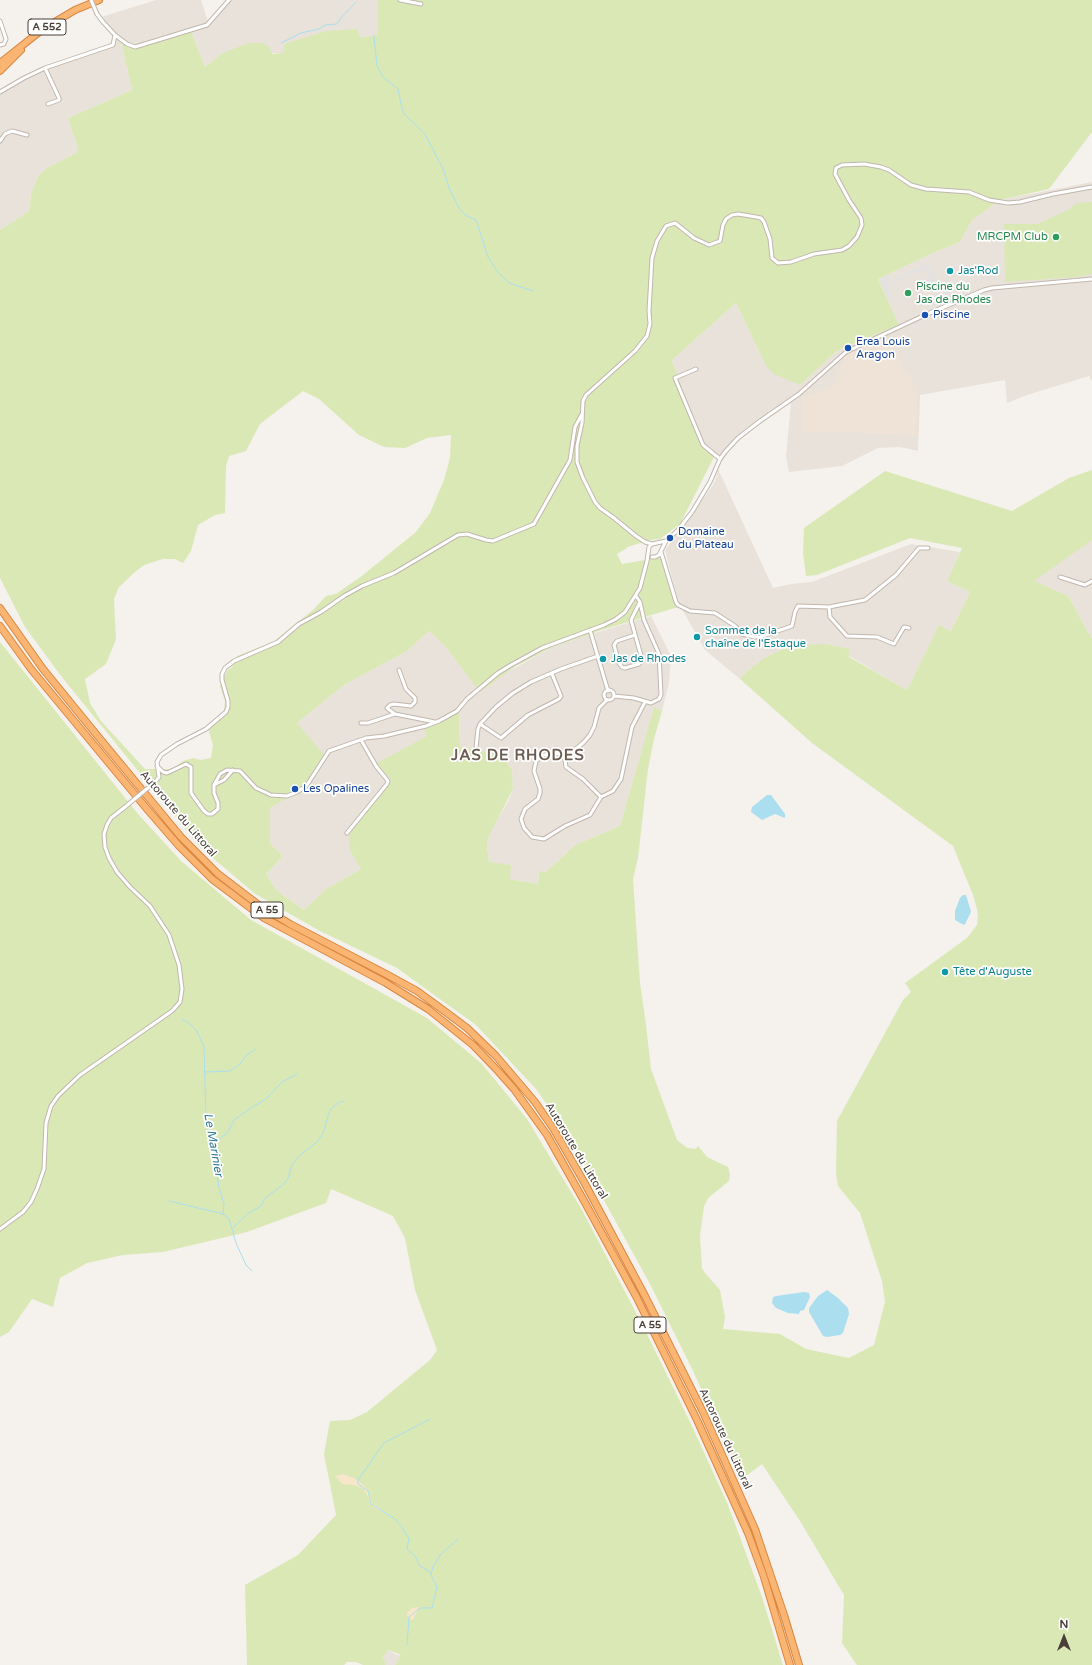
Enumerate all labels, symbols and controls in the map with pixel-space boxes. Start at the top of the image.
road number: A 552 [28,19,66,35]
place label: MRCPM Club [977,230,1048,244]
marker: MRCPM Club [1051,232,1061,242]
place label: Jas'Rod [958,264,998,278]
marker: Jas'Rod [945,266,955,276]
place label: Piscine du Jas de Rhodes [916,280,991,306]
marker: Piscine du Jas de Rhodes [903,288,913,298]
place label: Piscine [933,308,970,322]
marker: Piscine [920,310,930,320]
place label: Erea Louis Aragon [856,335,910,361]
marker: Erea Louis Aragon [843,343,853,353]
place label: Domaine du Plateau [678,525,734,551]
marker: Domaine du Plateau [665,533,675,543]
place label: Sommet de la chaîne de l'Estaque [705,624,806,650]
marker: Sommet de la chaîne de l'Estaque [692,632,702,642]
place label: Jas de Rhodes [611,652,686,666]
marker: Jas de Rhodes [598,654,608,664]
district label: JAS DE RHODES [451,747,585,765]
street label: Autoroute du Littoral [137,768,219,860]
place label: Les Opalines [303,782,369,796]
marker: Les Opalines [290,784,300,794]
road number: A 55 [251,902,283,918]
place label: Tête d'Auguste [953,965,1032,979]
marker: Tête d'Auguste [940,967,950,977]
street label: Autoroute du Littoral [542,1100,610,1202]
water label: Le Marinier [200,1112,226,1178]
road number: A 55 [634,1317,666,1333]
street label: Autoroute du Littoral [696,1386,754,1492]
north arrow [1044,1617,1084,1657]
text: N [1060,1618,1068,1631]

